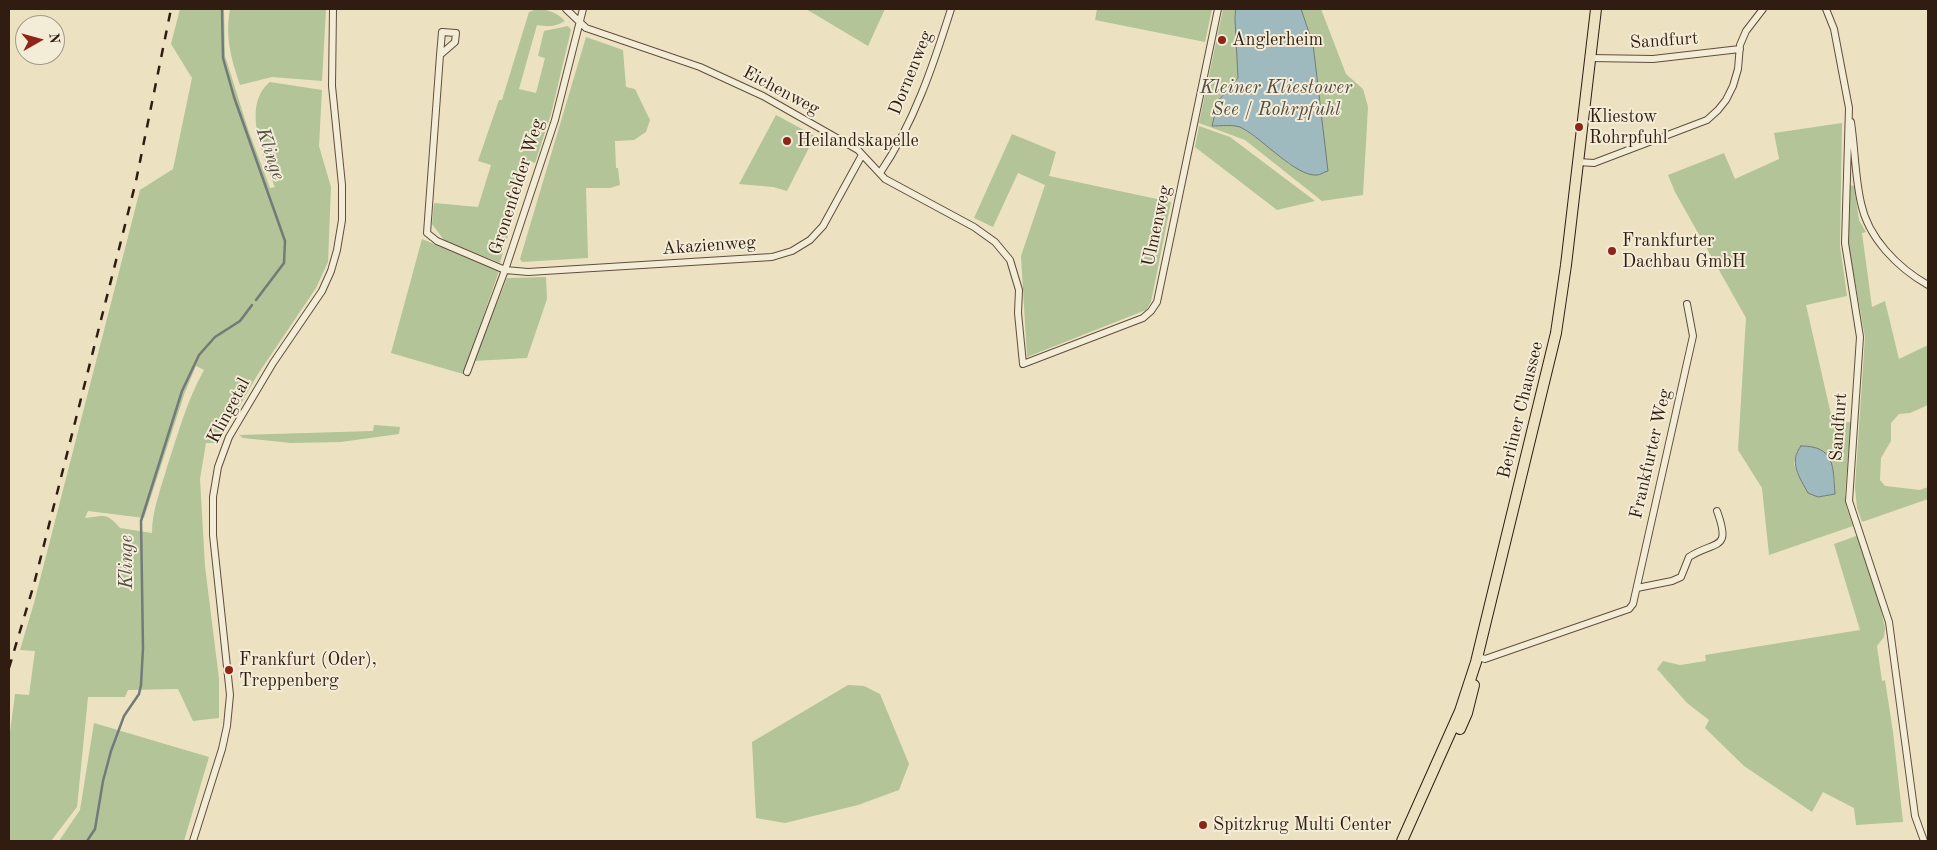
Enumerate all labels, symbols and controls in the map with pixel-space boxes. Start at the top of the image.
north arrow [15,15,65,65]
street label: Dornenweg [884,28,938,118]
street label: Sandfurt [1629,28,1699,54]
place label: Anglerheim [1232,29,1323,51]
text: N [46,32,61,44]
marker: Anglerheim [1216,34,1228,46]
street label: Eichenweg [739,62,823,120]
water label: Kleiner Kliestower See / Rohrpfuhl [1200,77,1352,121]
place label: Kliestow Rohrpfuhl [1589,106,1668,148]
street label: Gronenfelder Weg [485,116,549,258]
marker: Kliestow Rohrpfuhl [1573,121,1585,133]
water label: Klinge [250,125,290,183]
place label: Heilandskapelle [797,130,919,152]
marker: Heilandskapelle [781,135,793,147]
street label: Ulmenweg [1138,184,1176,268]
place label: Frankfurter Dachbau GmbH [1622,230,1746,272]
street label: Akazienweg [661,232,757,260]
marker: Frankfurter Dachbau GmbH [1606,245,1618,257]
street label: Berliner Chaussee [1493,339,1549,481]
street label: Klingetal [203,375,255,447]
street label: Frankfurter Weg [1626,387,1676,521]
street label: Sandfurt [1826,392,1852,462]
water label: Klinge [116,535,138,589]
place label: Frankfurt (Oder), Treppenberg [239,649,377,692]
marker: Frankfurt (Oder), Treppenberg [223,664,235,676]
place label: Spitzkrug Multi Center [1213,814,1391,836]
marker: Spitzkrug Multi Center [1197,819,1209,831]

